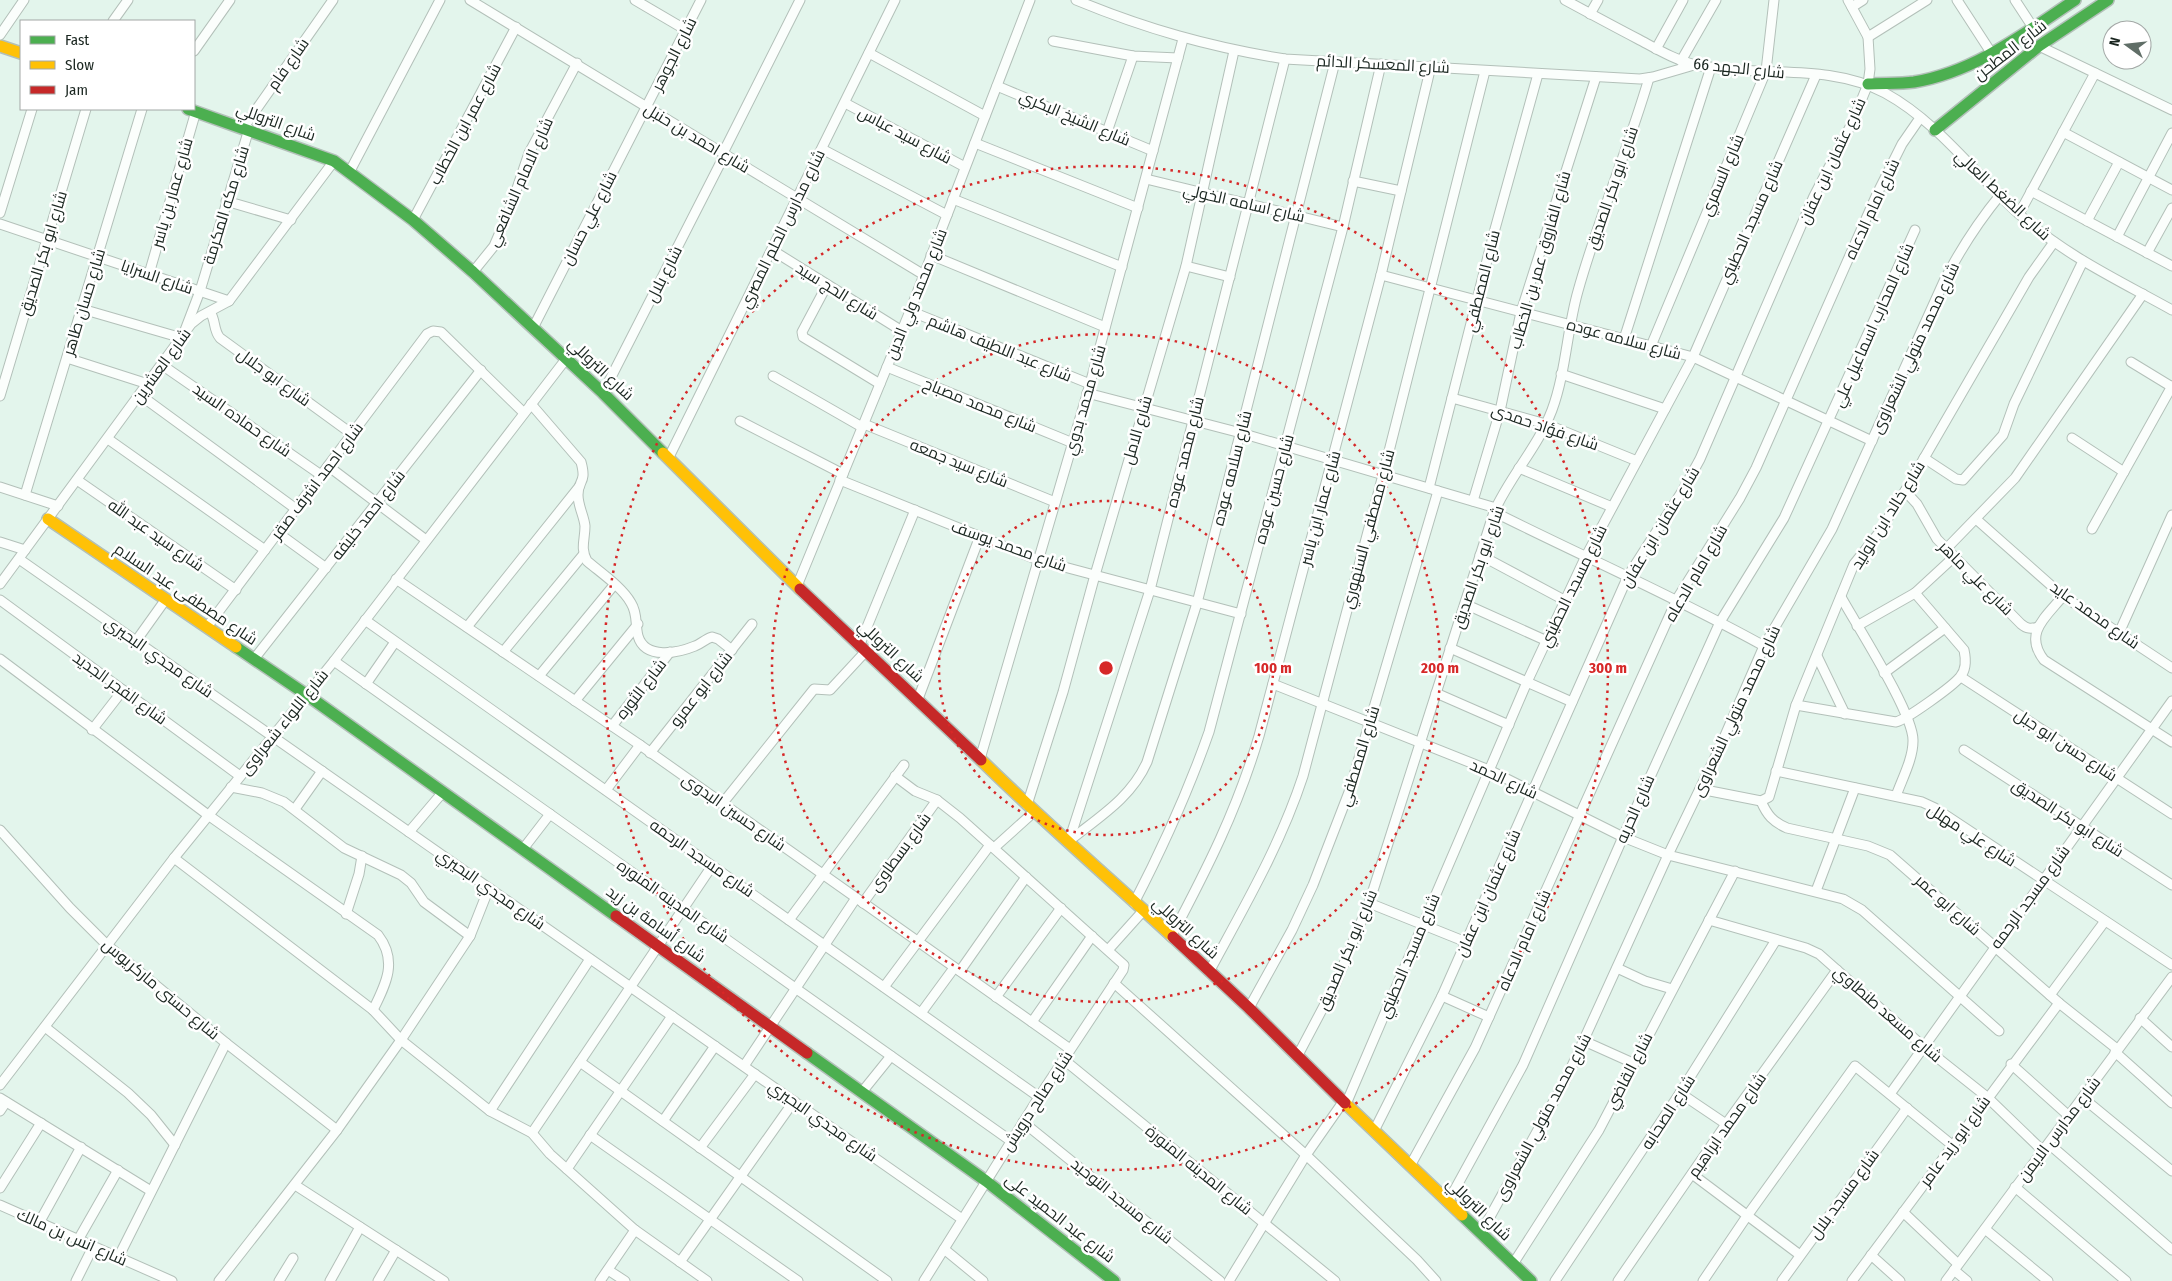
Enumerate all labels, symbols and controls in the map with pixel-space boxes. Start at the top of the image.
street label: شارع الجوهر [647,14,702,96]
street label: شارع المطحن [1970,16,2051,86]
legend [20,20,195,110]
north arrow [2102,20,2152,70]
text: Fast [65,31,89,49]
street label: شارع فام [263,34,314,95]
text: N [2106,36,2124,48]
street label: شارع المعسكر الدائم [1316,51,1450,79]
street label: شارع الجهد 66 [1692,54,1786,84]
text: Slow [65,56,94,74]
street label: شارع عمر ابن الخطاب [425,60,507,189]
text: Jam [65,81,88,99]
street label: شارع الشيخ البكري [1015,86,1133,154]
street label: شارع عثمان ابن عفان [1794,95,1871,228]
street label: شارع التروللي [232,99,318,149]
street label: شارع احمد بن حنبل [640,99,753,179]
street label: شارع سيد عباس [854,102,955,169]
street label: شارع الامام الشافعي [483,114,561,251]
street label: شارع ابو بكر الصديق [1582,124,1644,253]
street label: شارع السمري [1696,131,1751,220]
street label: شارع عمار بن ياسر [147,136,199,252]
street label: شارع مكه المكرمة [199,143,255,267]
street label: شارع مدارس الحلم المصري [735,146,832,313]
street label: شارع الضغط العالي [1949,146,2055,247]
street label: شارع امام الدعاه [1840,156,1905,263]
street label: شارع مسجد الحطيني [1715,157,1790,289]
street label: شارع علي حسان [557,168,624,270]
street label: شارع الفاروق عمر بن الخطاب [1505,169,1577,352]
street label: شارع اسامه الخولي [1180,180,1307,230]
street label: شارع ابو بكر الصديق [15,188,73,318]
street label: شارع محمد ولي الدين [881,226,955,364]
street label: شارع المصطفي [1460,228,1508,335]
street label: شارع المحارب اسماعيل علي [1828,240,1921,412]
street label: شارع بلال [642,243,688,306]
street label: شارع حسان طاهر [58,246,111,359]
street label: شارع السرايا [118,256,196,300]
street label: شارع الحج سيد [791,258,882,326]
street label: شارع محمد متولي الشعراوى [1867,259,1967,438]
street label: شارع عبد اللطيف هاشم [925,310,1075,387]
street label: شارع سلامه عوده [1564,315,1683,365]
street label: شارع العشرين [127,325,196,409]
street label: شارع التروللي [561,334,638,407]
street label: شارع محمد بدوي [1060,343,1114,458]
street label: شارع ابو جلال [232,344,315,412]
street label: شارع محمد مصباح [920,374,1039,438]
street label: شارع حماده السيد [188,379,295,463]
street label: شارع الامل [1118,393,1158,467]
street label: شارع محمد عوده [1162,395,1210,510]
street label: شارع فؤاد حمدى [1488,400,1601,456]
street label: شارع سلامه عوده [1209,409,1257,528]
street label: شارع احمد اشرف صقر [266,419,369,545]
street label: شارع حسين عوده [1250,432,1300,546]
street label: شارع سيد جمعه [906,435,1011,493]
street label: شارع مصطفي السنهوري [1338,447,1402,612]
street label: شارع عمار ابن ياسر [1295,449,1346,569]
street label: شارع خالد ابن الوليد [1847,457,1931,574]
street label: شارع عثمان ابن عفان [1616,463,1705,592]
street label: شارع احمد خليفه [327,466,411,565]
street label: شارع سيد عبد الله [103,494,208,577]
street label: شارع ابو بكر الصديق [1448,503,1510,632]
street label: شارع محمد يوسف [948,516,1069,578]
street label: شارع امام الدعاه [1661,521,1733,626]
street label: شارع مسجد الحطيني [1535,522,1614,652]
street label: شارع علي ماهر [1931,536,2017,622]
street label: شارع مصطفى عبد السلام [110,539,261,651]
street label: شارع محمد عايد [2045,577,2143,654]
street label: شارع مجدي البحيري [99,612,217,705]
street label: شارع التروللي [851,616,928,689]
street label: شارع محمد متولي الشعراوى [1688,622,1788,801]
street label: شارع الفجر الجديد [68,648,171,730]
street label: شارع ابو عمرو [666,648,738,732]
street label: شارع الثوره [612,655,672,724]
centre of rings [1097,659,1115,677]
text: 100 m [1254,659,1292,677]
text: 200 m [1420,659,1459,677]
text: 300 m [1588,659,1627,677]
street label: شارع اللواء شعراوى [236,666,334,780]
street label: شارع المصطفي [1335,703,1387,810]
street label: شارع حسن ابو جبل [2010,705,2121,787]
street label: شارع الحمد [1466,755,1541,805]
street label: شارع حسين البدوى [677,769,789,856]
street label: شارع الحريه [1612,772,1660,847]
street label: شارع ابو بكر الصديق [2008,775,2127,863]
street label: شارع علي مهلل [1922,799,2020,874]
street label: شارع بسطاوى [865,809,937,896]
street label: شارع مسجد الرحمه [645,815,758,903]
street label: شارع عثمان ابن عفان [1451,826,1526,960]
street label: شارع مسجد الرحمه [1986,842,2076,954]
street label: شارع مجدي البحيري [431,844,549,937]
street label: شارع المدينه المنوره [612,855,732,948]
street label: شارع ابو عمر [1909,870,1985,941]
street label: شارع أسامة بن زيد [602,882,709,968]
street label: شارع ابو بكر الصديق [1313,887,1383,1014]
street label: شارع امام الدعاه [1493,887,1557,994]
street label: شارع مسجد الحطيني [1374,891,1448,1023]
street label: شارع التروللي [1146,893,1223,966]
street label: شارع حسنى ماركريوس [97,934,223,1045]
street label: شارع مسعد طنطاوي [1827,962,1946,1069]
street label: شارع القاضي [1602,1029,1659,1114]
street label: شارع محمد متولي الشعراوى [1491,1030,1599,1206]
street label: شارع صالح درويش [998,1047,1078,1156]
street label: شارع محمد ابراهيم [1684,1069,1772,1182]
street label: شارع الصحابه [1637,1071,1701,1154]
street label: شارع مدارس الايمن [2013,1073,2106,1186]
street label: شارع مجدي البحيري [763,1076,881,1169]
street label: شارع ابو زيد عامر [1915,1092,1996,1192]
street label: شارع المدينه المنورة [1141,1121,1256,1220]
street label: شارع مسجد بلال [1805,1145,1885,1244]
street label: شارع مسجد التوحيد [1066,1154,1177,1249]
street label: شارع عبد الحميد على [1000,1169,1119,1268]
street label: شارع التروللي [1440,1173,1515,1248]
street label: شارع انس بن مالك [13,1204,130,1272]

